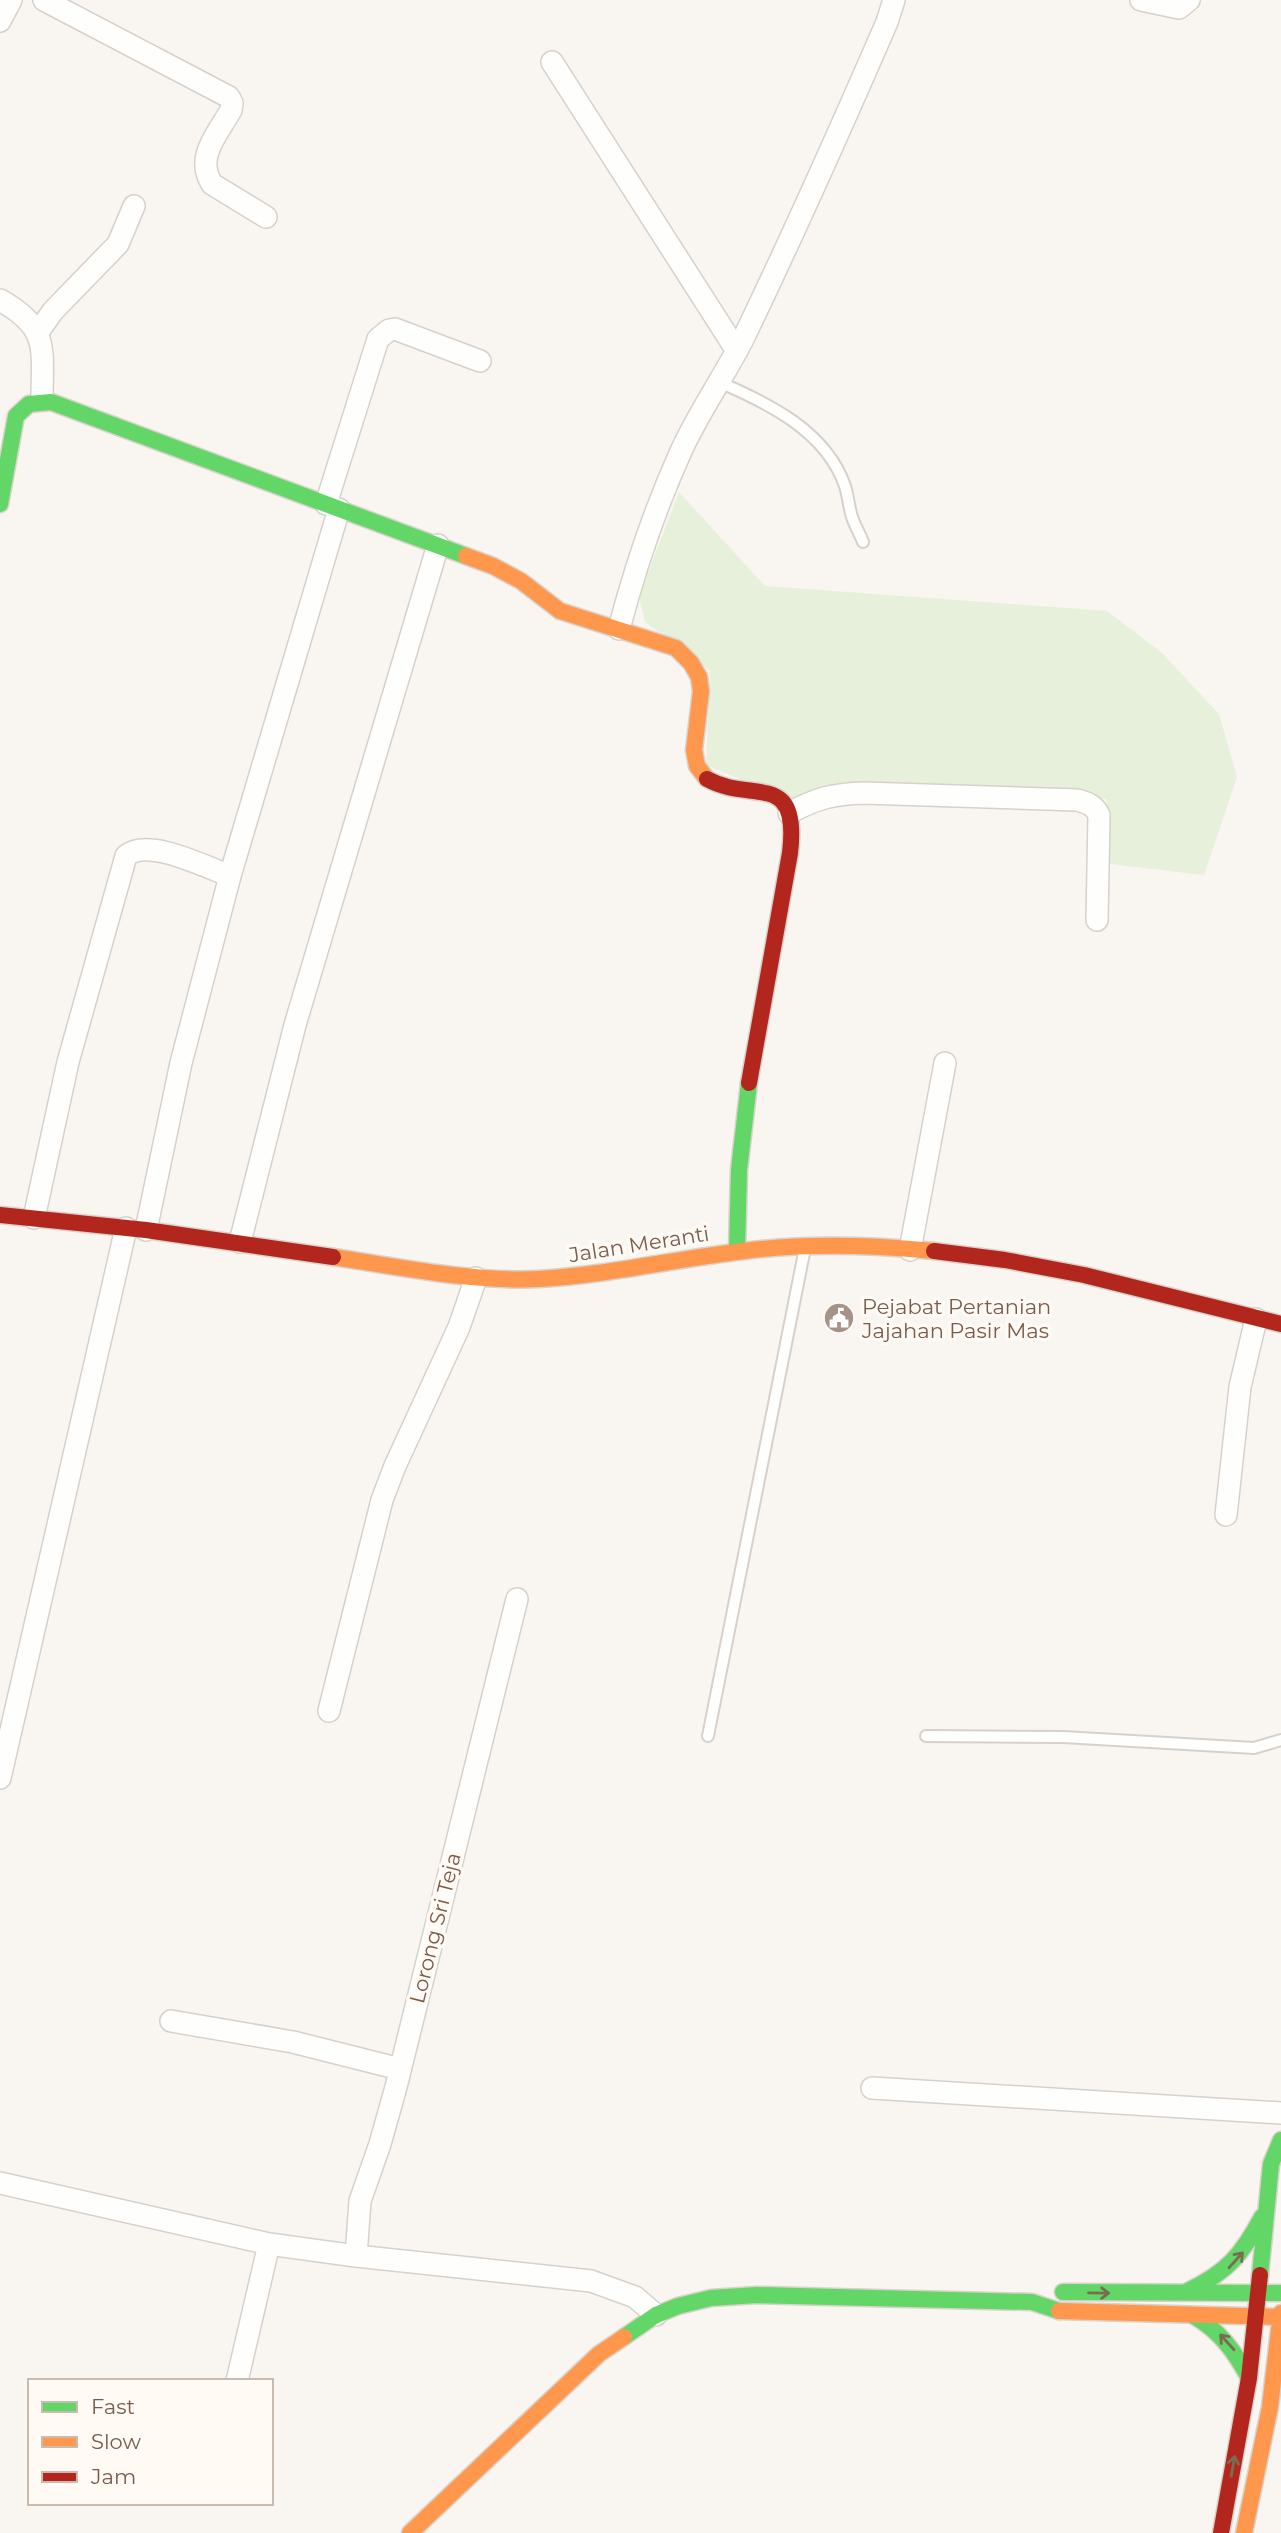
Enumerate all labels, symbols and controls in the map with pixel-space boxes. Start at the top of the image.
street label: Jalan Meranti [566,1221,711,1268]
place label: Pejabat Pertanian Jajahan Pasir Mas [861,1294,1051,1343]
public building icon: Pejabat Pertanian Jajahan Pasir Mas [822,1301,856,1335]
street label: Lorong Sri Teja [404,1850,466,2006]
one-way arrow [1228,2251,1244,2269]
one-way arrow [1087,2286,1110,2299]
one-way arrow [1219,2333,1235,2351]
legend [28,2379,273,2505]
text: Fast [91,2394,135,2419]
text: Slow [91,2429,141,2454]
one-way arrow [1227,2455,1240,2478]
text: Jam [90,2464,136,2489]

